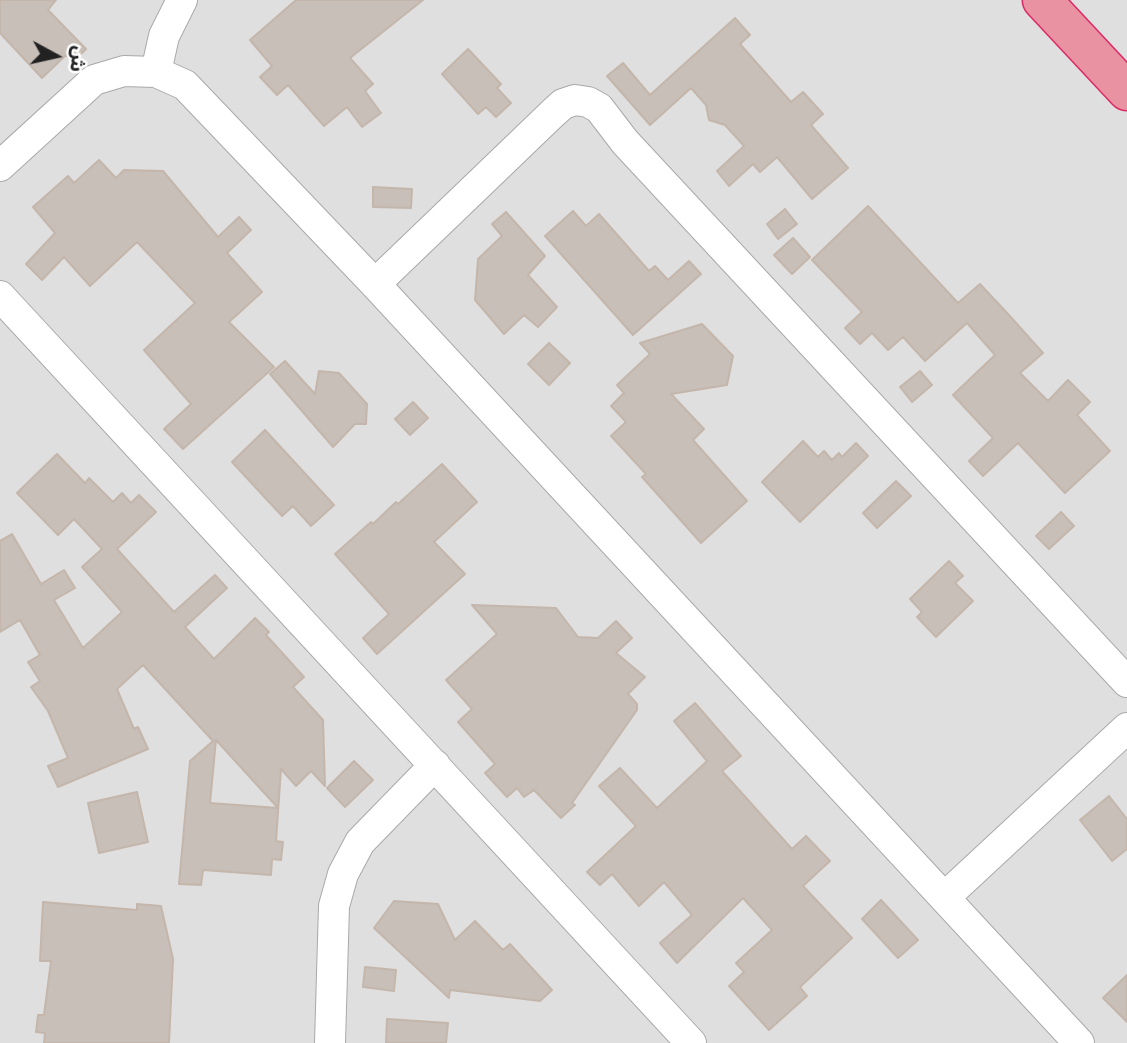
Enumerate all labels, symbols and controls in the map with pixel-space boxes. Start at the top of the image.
north arrow [21,21,91,91]
text: ش [64,45,90,73]

